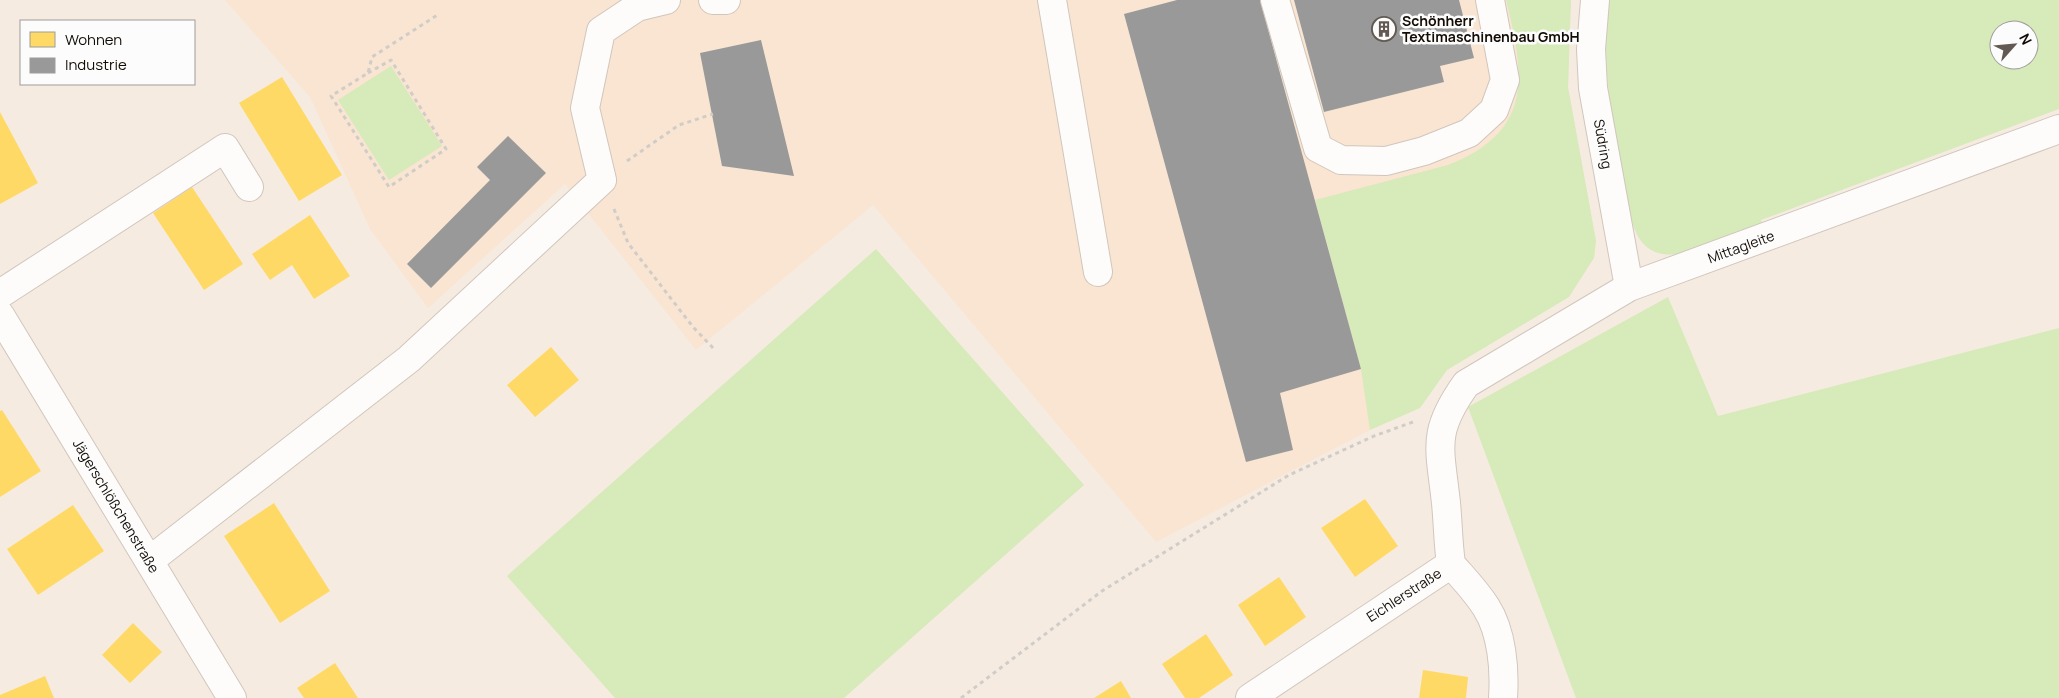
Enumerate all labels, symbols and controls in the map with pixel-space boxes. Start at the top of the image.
place label: Schönherr Textimaschinenbau GmbH [1402,11,1580,46]
building icon: Schönherr Textimaschinenbau GmbH [1371,16,1397,42]
legend [20,20,195,85]
north arrow [1989,20,2039,70]
text: Wohnen [65,29,122,50]
text: N [2015,30,2037,48]
text: Industrie [65,54,127,75]
street label: Südring [1590,118,1617,170]
street label: Mittagleite [1705,226,1777,267]
street label: Jägerschlößchenstraße [69,435,164,576]
street label: Eichlerstraße [1363,563,1445,626]

